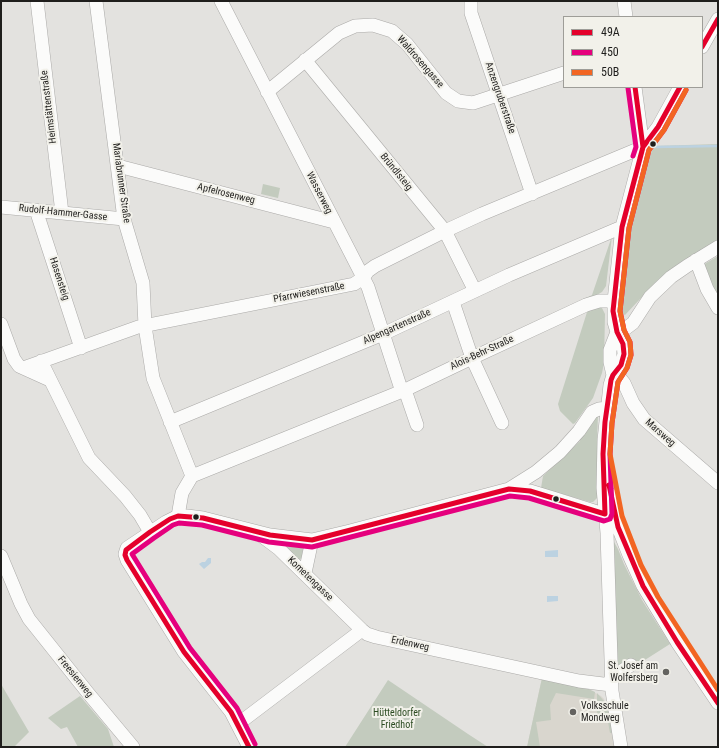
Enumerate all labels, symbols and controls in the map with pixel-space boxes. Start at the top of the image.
legend [563,16,703,88]
text: 49A [601,25,620,39]
street label: Waldrosengasse [394,34,446,90]
text: 450 [601,45,619,59]
street label: Anzengruberstraße [482,61,518,135]
text: 50B [601,65,619,79]
street label: Heimstättenstraße [39,70,59,144]
unlabelled marker [648,139,658,149]
street label: Mariabrunner Straße [109,142,133,224]
street label: Bründlsteig [377,151,415,193]
street label: Wasserweg [303,170,335,216]
street label: Apfelrosenweg [196,181,256,207]
street label: Rudolf-Hammer-Gasse [18,202,108,224]
street label: Hasensteig [46,256,72,302]
street label: Pfarrwiesenstraße [272,280,346,306]
street label: Alpengartenstraße [361,307,433,347]
street label: Alois-Behr-Straße [448,333,516,373]
street label: Marsweg [642,417,678,449]
unlabelled marker [551,494,561,504]
unlabelled marker [191,512,201,522]
street label: Kometengasse [285,554,335,604]
street label: Erdenweg [390,634,430,654]
street label: Freesienweg [55,654,95,700]
place label: St. Josef am Wolfersberg [608,660,658,684]
marker: St. Josef am Wolfersberg [661,667,671,677]
place label: Volksschule Mondweg [581,700,629,724]
park label: Hütteldorfer Friedhof [373,707,421,730]
marker: Volksschule Mondweg [568,707,578,717]

